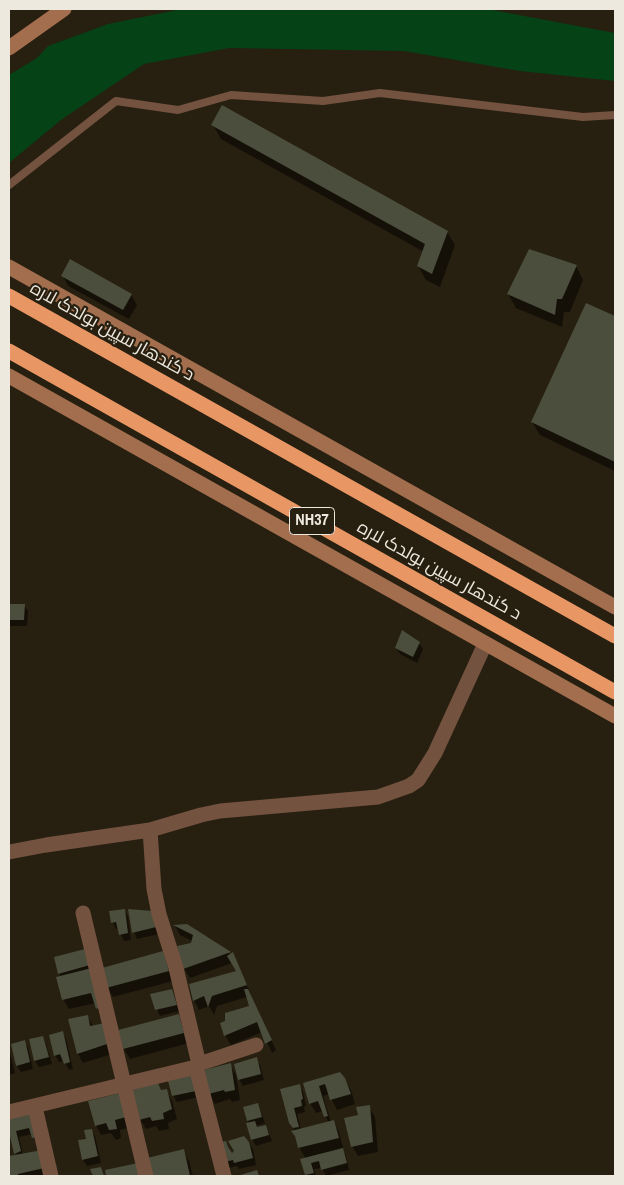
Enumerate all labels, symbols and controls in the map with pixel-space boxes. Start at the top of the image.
street label: د کندهار سپین بولدک لاره [26,278,198,386]
road number: NH37 [290,508,334,534]
street label: د کندهار سپین بولدک لاره [353,517,525,625]

